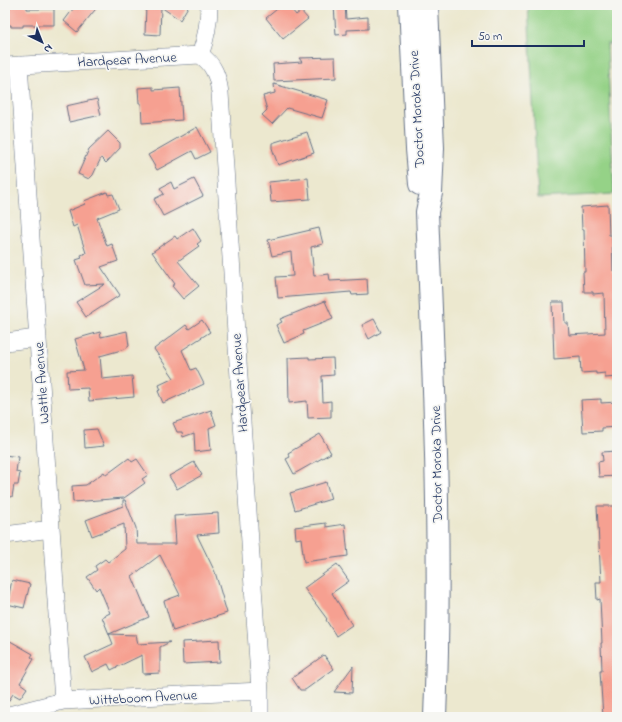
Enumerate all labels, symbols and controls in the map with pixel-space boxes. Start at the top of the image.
north arrow [22,22,62,62]
scale bar [472,22,584,48]
text: 50 m [478,28,502,46]
text: N [40,40,56,57]
street label: Hardpear Avenue [77,47,178,74]
street label: Doctor Moroka Drive [404,49,431,169]
street label: Hardpear Avenue [227,332,254,433]
street label: Wattle Avenue [29,341,56,424]
street label: Doctor Moroka Drive [426,405,449,524]
street label: Witteboom Avenue [89,685,198,712]

